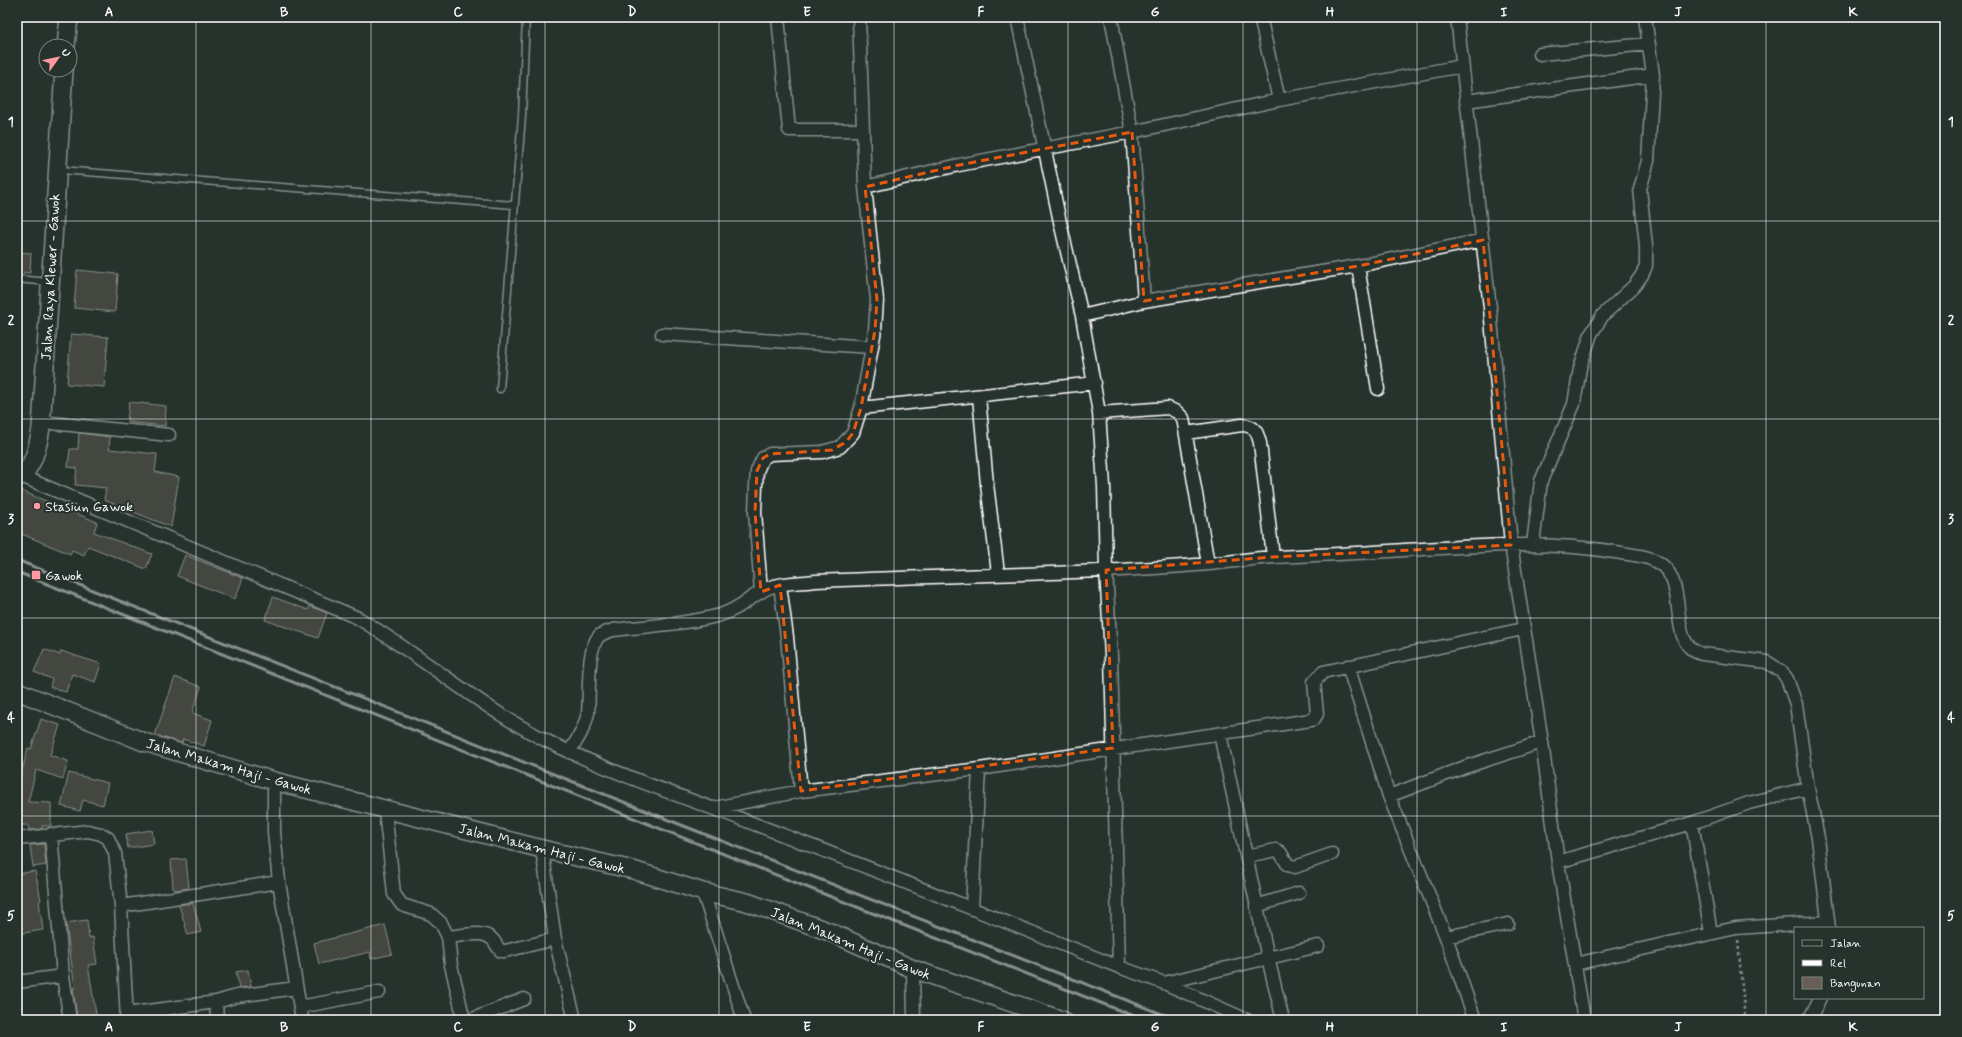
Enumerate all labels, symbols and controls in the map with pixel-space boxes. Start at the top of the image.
text: A [105,4,113,21]
text: B [280,4,289,21]
text: C [453,4,463,21]
text: D [628,4,637,21]
text: E [803,4,811,21]
text: F [978,4,985,21]
text: G [1151,4,1160,21]
text: H [1326,4,1335,21]
text: I [1501,4,1508,21]
text: J [1674,4,1682,21]
text: K [1848,4,1858,21]
north arrow [38,38,78,78]
text: U [58,46,73,60]
text: 1 [8,114,14,131]
text: 1 [1948,114,1954,131]
street label: Jalan Raya Klewer - Gawok [38,193,64,361]
text: 2 [8,312,15,329]
text: 2 [1948,312,1955,329]
place label: Stasiun Gawok [45,498,133,516]
marker: Stasiun Gawok [32,501,42,511]
text: 3 [8,511,14,528]
text: 3 [1948,511,1954,528]
place label: Gawok [45,567,83,585]
marker: Gawok [30,569,42,581]
text: 4 [7,710,15,727]
text: 4 [1947,710,1955,727]
street label: Jalan Makam Haji - Gawok [144,735,313,799]
street label: Jalan Makam Haji - Gawok [457,820,627,878]
street label: Jalan Makam Haji - Gawok [768,904,933,984]
text: 5 [7,908,15,925]
text: 5 [1947,908,1955,925]
legend [1794,927,1924,999]
text: Jalan [1830,936,1862,952]
text: Rel [1830,956,1846,972]
text: Bangunan [1830,976,1881,992]
text: A [105,1019,113,1036]
text: B [280,1019,289,1036]
text: C [453,1019,463,1036]
text: D [628,1019,637,1036]
text: E [803,1019,811,1036]
text: F [978,1019,985,1036]
text: G [1151,1019,1160,1036]
text: H [1326,1019,1335,1036]
text: I [1501,1019,1508,1036]
text: J [1674,1019,1682,1036]
text: K [1848,1019,1858,1036]

